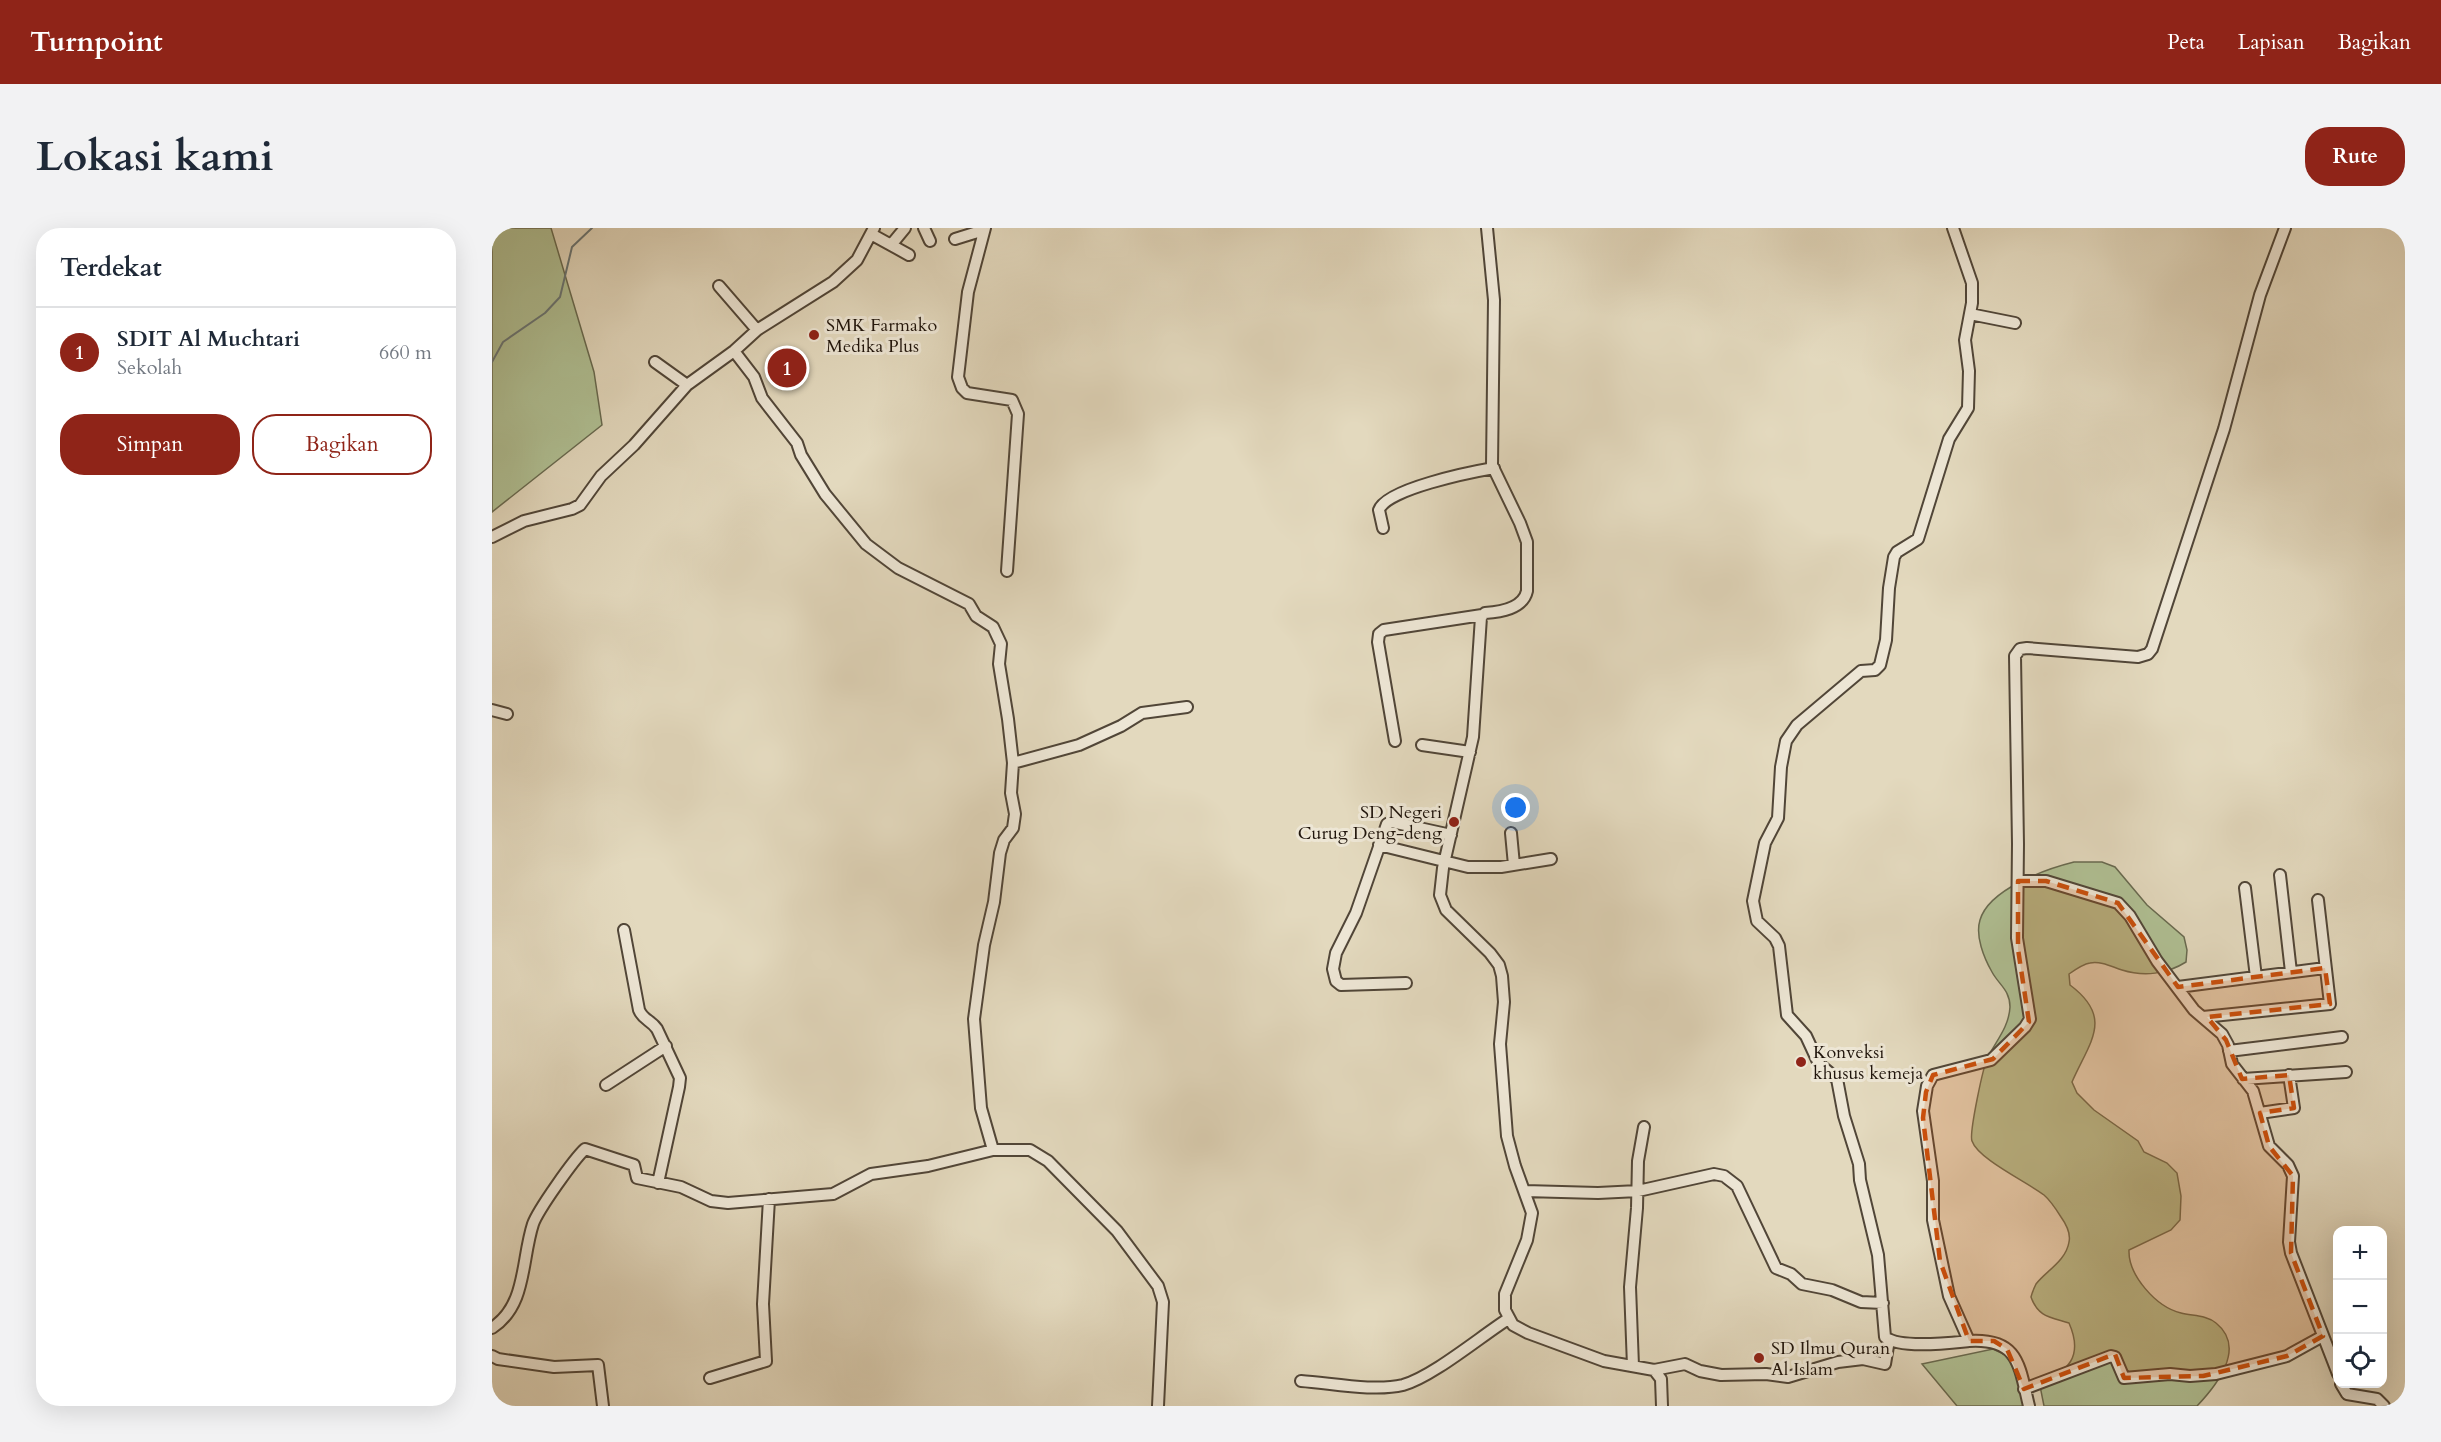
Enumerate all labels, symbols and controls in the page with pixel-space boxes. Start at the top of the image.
text: Turnpoint [30,23,163,61]
text: Peta [2167,28,2205,57]
text: Lapisan [2238,28,2305,57]
text: Bagikan [2338,28,2411,57]
button: Rute [2305,127,2405,186]
text: Lokasi kami [36,128,274,185]
text: Terdekat [60,250,162,285]
place label: SMK Farmako Medika Plus [826,313,937,359]
text: SDIT Al Muchtari [117,324,300,354]
marker: SMK Farmako Medika Plus [807,328,821,342]
text: 1 [74,339,85,366]
text: 660 m [379,339,432,366]
pin: 1 [768,346,806,390]
text: Sekolah [117,354,182,381]
button: Simpan [60,414,240,475]
button: Bagikan [252,414,432,475]
your location [1501,793,1530,822]
place label: SD Negeri Curug Deng-deng [1298,800,1443,846]
marker: SD Negeri Curug Deng-deng [1447,815,1461,829]
place label: Konveksi khusus kemeja [1813,1040,1923,1086]
marker: Konveksi khusus kemeja [1794,1055,1808,1069]
map controls [2333,1226,2387,1388]
button: + [2333,1226,2387,1280]
button: − [2333,1280,2387,1334]
button: locate [2333,1334,2387,1388]
place label: SD Ilmu Quran Al Islam [1771,1336,1891,1382]
marker: SD Ilmu Quran Al Islam [1752,1351,1766,1365]

